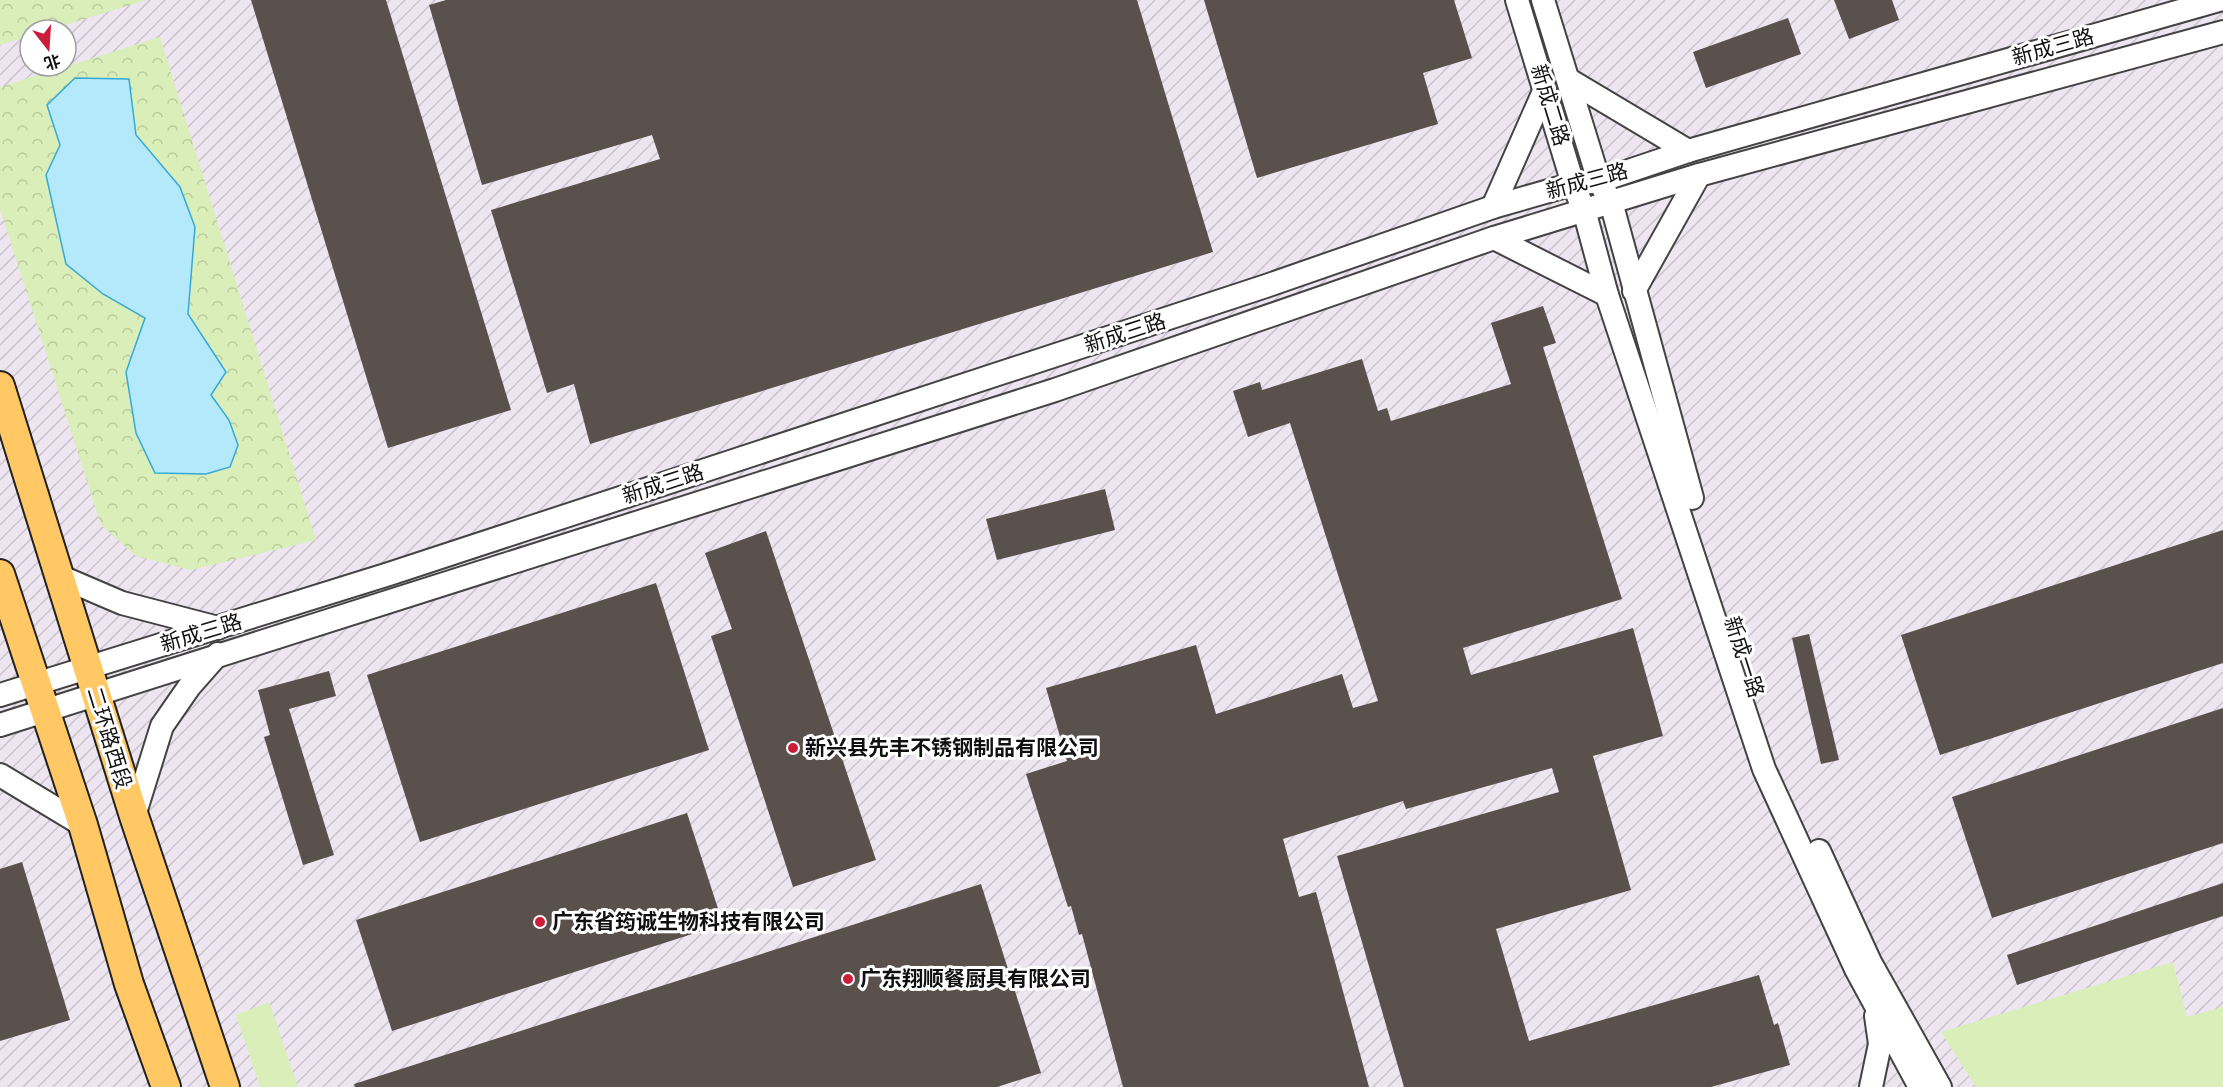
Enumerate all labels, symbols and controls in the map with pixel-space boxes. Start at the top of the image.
north arrow [18,18,78,78]
street label: 新成三路 [2008,21,2098,75]
text: 北 [41,48,63,75]
street label: 新成二路 [1521,60,1577,150]
street label: 新成三路 [1543,156,1632,208]
street label: 新成三路 [1080,306,1170,362]
street label: 新成三路 [618,457,708,513]
street label: 新成三路 [156,606,246,662]
street label: 新成一路 [1715,612,1771,702]
street label: 二环路西段 [77,683,139,793]
place label: 新兴县先丰不锈钢制品有限公司 [805,733,1099,765]
marker: 新兴县先丰不锈钢制品有限公司 [786,741,800,755]
place label: 广东省筠诚生物科技有限公司 [552,907,825,939]
marker: 广东省筠诚生物科技有限公司 [533,915,547,929]
place label: 广东翔顺餐厨具有限公司 [860,964,1091,996]
marker: 广东翔顺餐厨具有限公司 [841,972,855,986]

